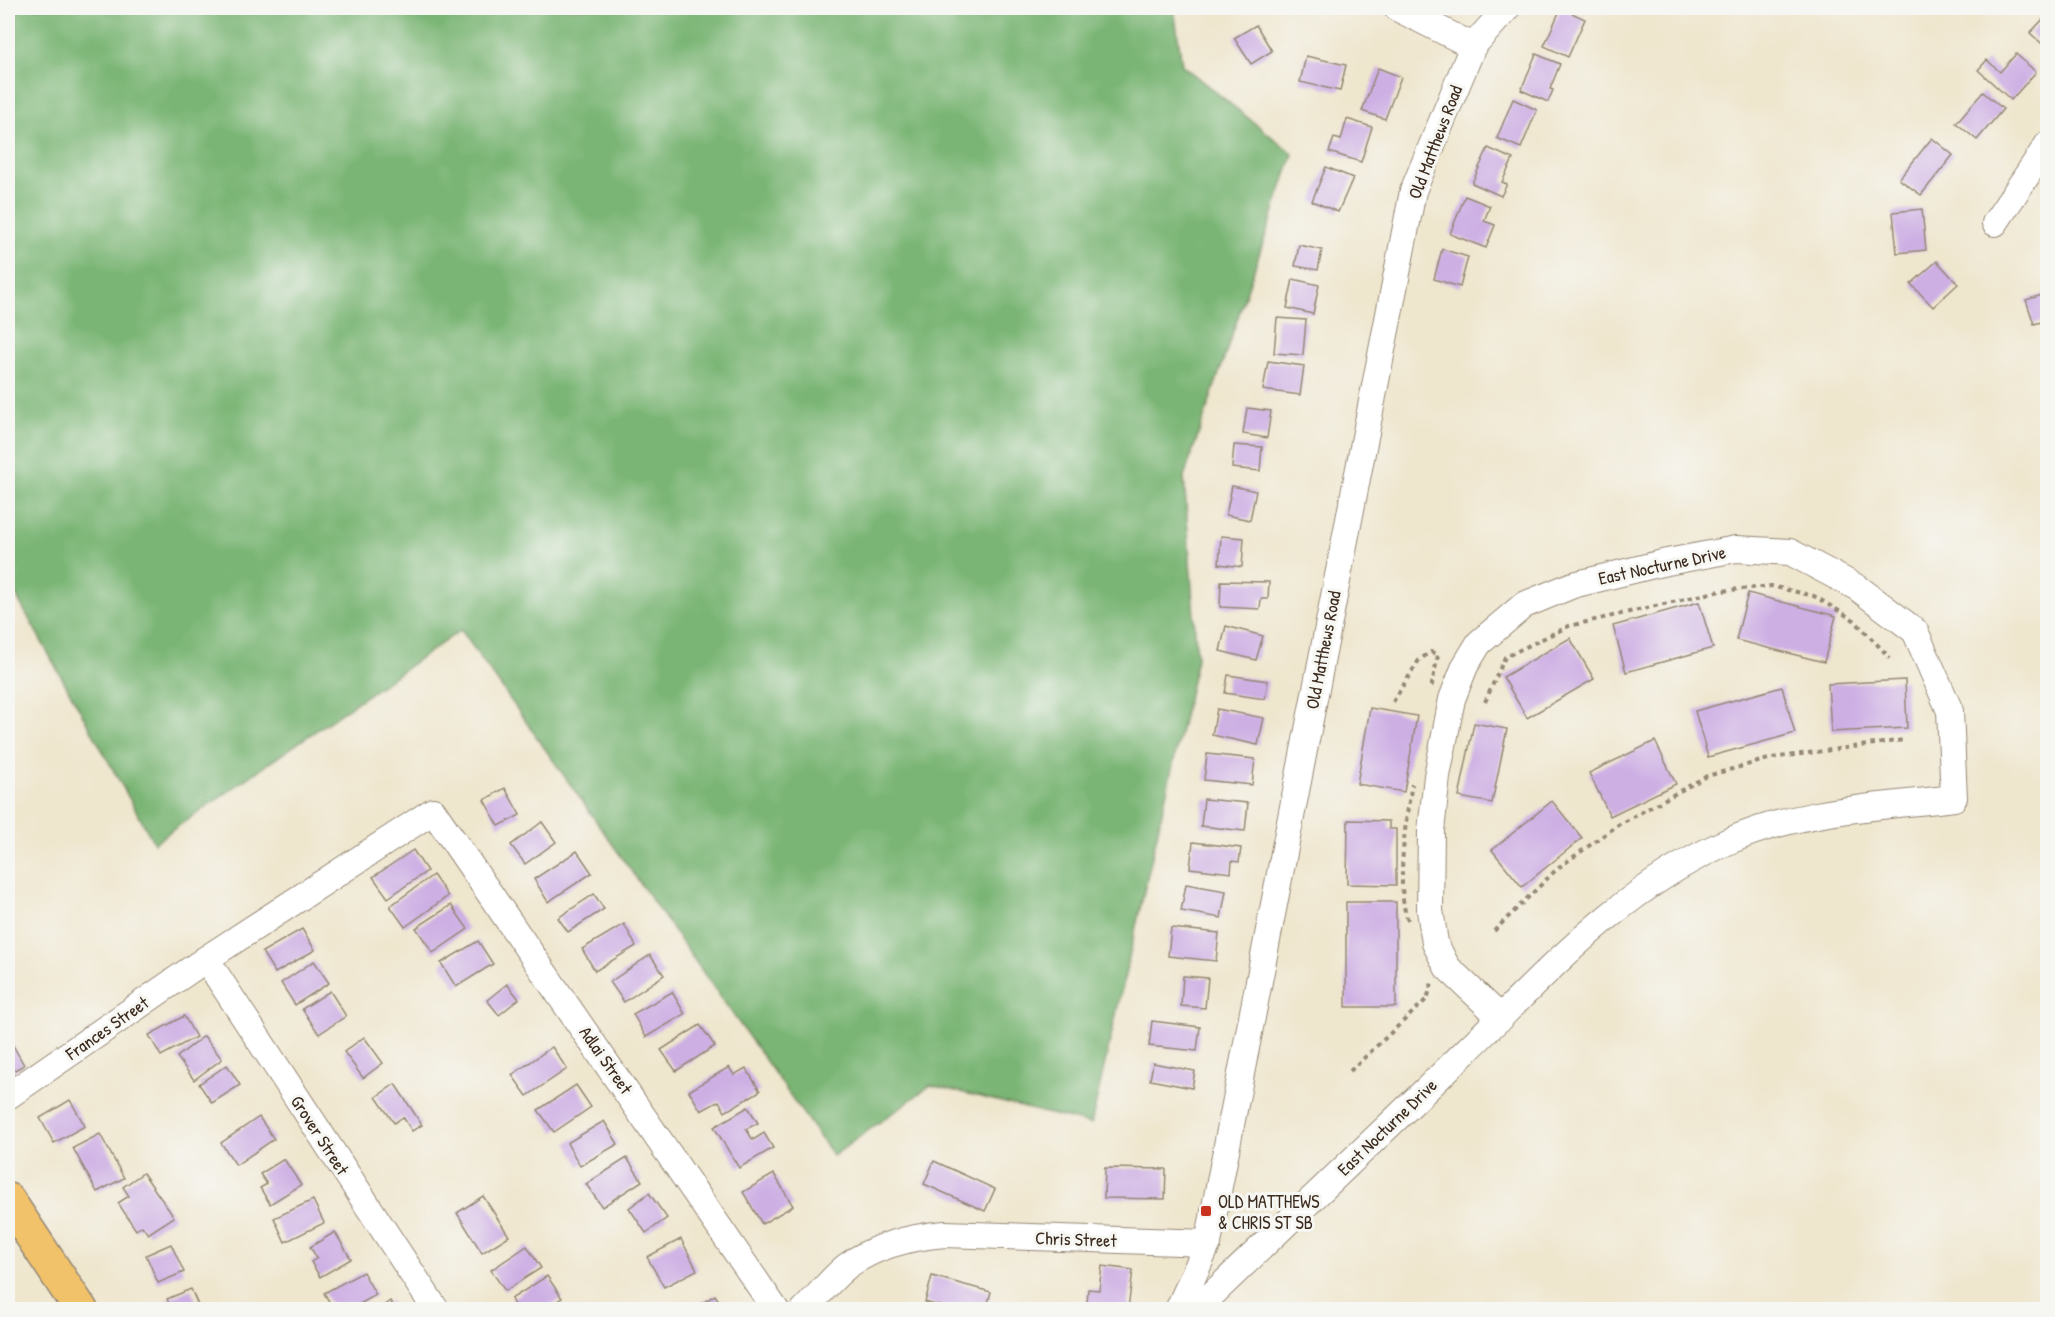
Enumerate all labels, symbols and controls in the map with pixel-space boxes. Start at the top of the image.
street label: Old Matthews Road [1402,82,1468,202]
street label: East Nocturne Drive [1596,539,1728,591]
street label: Old Matthews Road [1299,589,1347,711]
street label: Frances Street [60,990,154,1066]
street label: Adlai Street [573,1021,639,1100]
street label: East Nocturne Drive [1332,1073,1442,1181]
street label: Grover Street [285,1090,355,1180]
place label: OLD MATTHEWS & CHRIS ST SB [1218,1189,1319,1235]
marker: OLD MATTHEWS & CHRIS ST SB [1199,1204,1213,1218]
street label: Chris Street [1035,1225,1118,1253]

